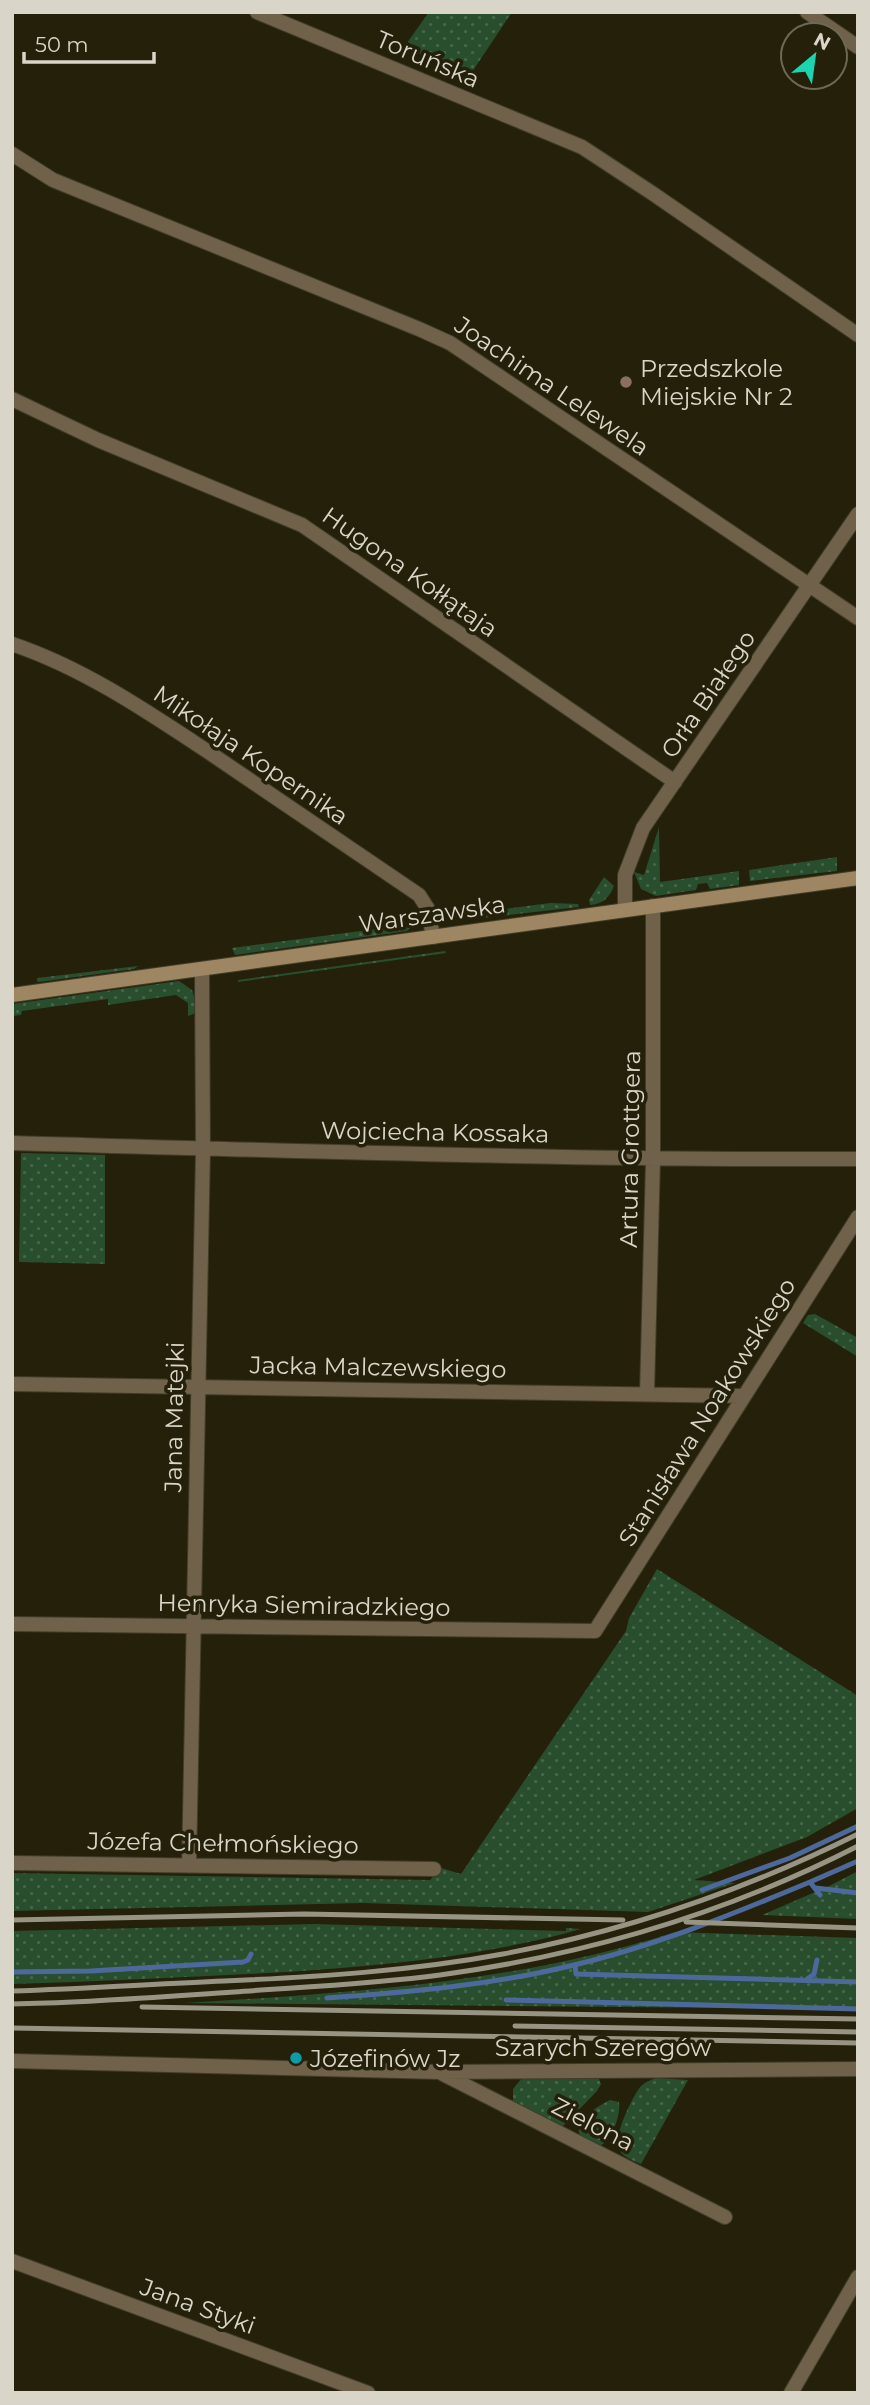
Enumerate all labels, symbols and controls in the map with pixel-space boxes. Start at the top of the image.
scale bar [24,21,154,65]
north arrow [779,21,849,91]
street label: Toruńska [372,24,484,94]
text: N [810,28,834,55]
text: 50 m [35,32,89,57]
street label: Joachima Lelewela [449,310,655,462]
place label: Przedszkole Miejskie Nr 2 [640,354,793,411]
marker: Przedszkole Miejskie Nr 2 [618,374,634,390]
street label: Hugona Kołłątaja [317,501,503,643]
street label: Orła Białego [655,625,761,763]
street label: Mikołaja Kopernika [148,679,354,831]
street label: Warszawska [357,889,507,939]
street label: Artura Grottgera [614,1050,646,1248]
street label: Wojciecha Kossaka [320,1116,550,1148]
street label: Stanisława Noakowskiego [612,1272,802,1552]
street label: Jana Matejki [158,1341,190,1494]
street label: Jacka Malczewskiego [248,1350,507,1384]
street label: Henryka Siemiradzkiego [157,1588,451,1622]
street label: Józefa Chełmońskiego [86,1826,359,1860]
street label: Szarych Szeregów [495,2033,711,2062]
place label: Józefinów Jz [309,2044,461,2073]
marker: Józefinów Jz [288,2050,304,2066]
street label: Zielona [547,2091,639,2157]
street label: Jana Styki [136,2271,259,2340]

